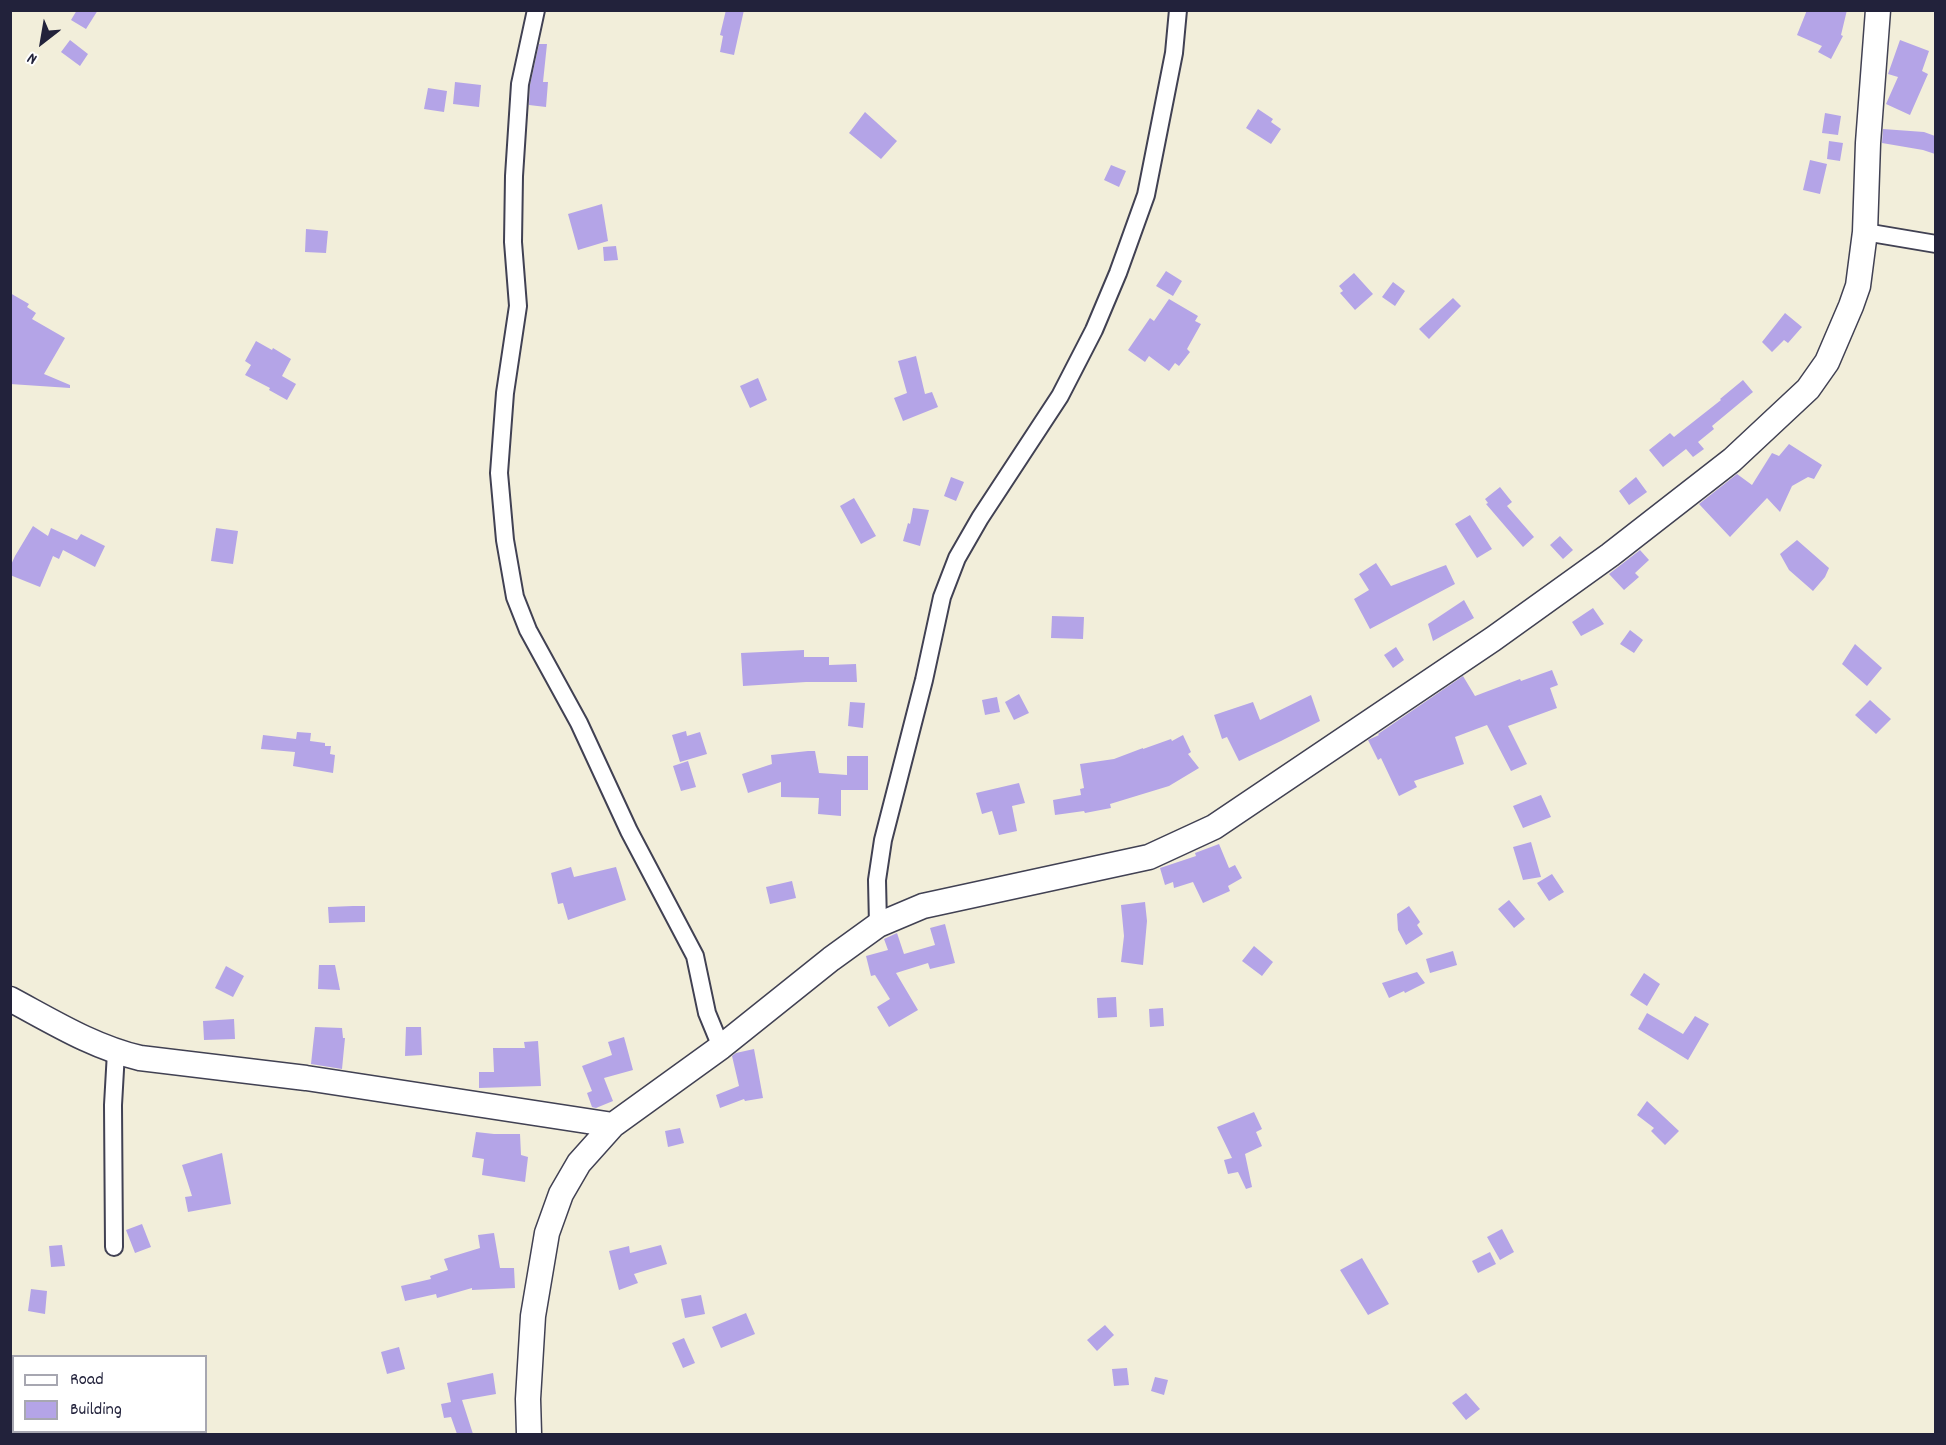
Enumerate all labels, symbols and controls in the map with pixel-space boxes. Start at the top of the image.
north arrow [12,12,72,72]
text: N [23,46,42,70]
legend [12,1355,207,1433]
text: Road [70,1368,104,1393]
text: Building [70,1398,122,1423]

